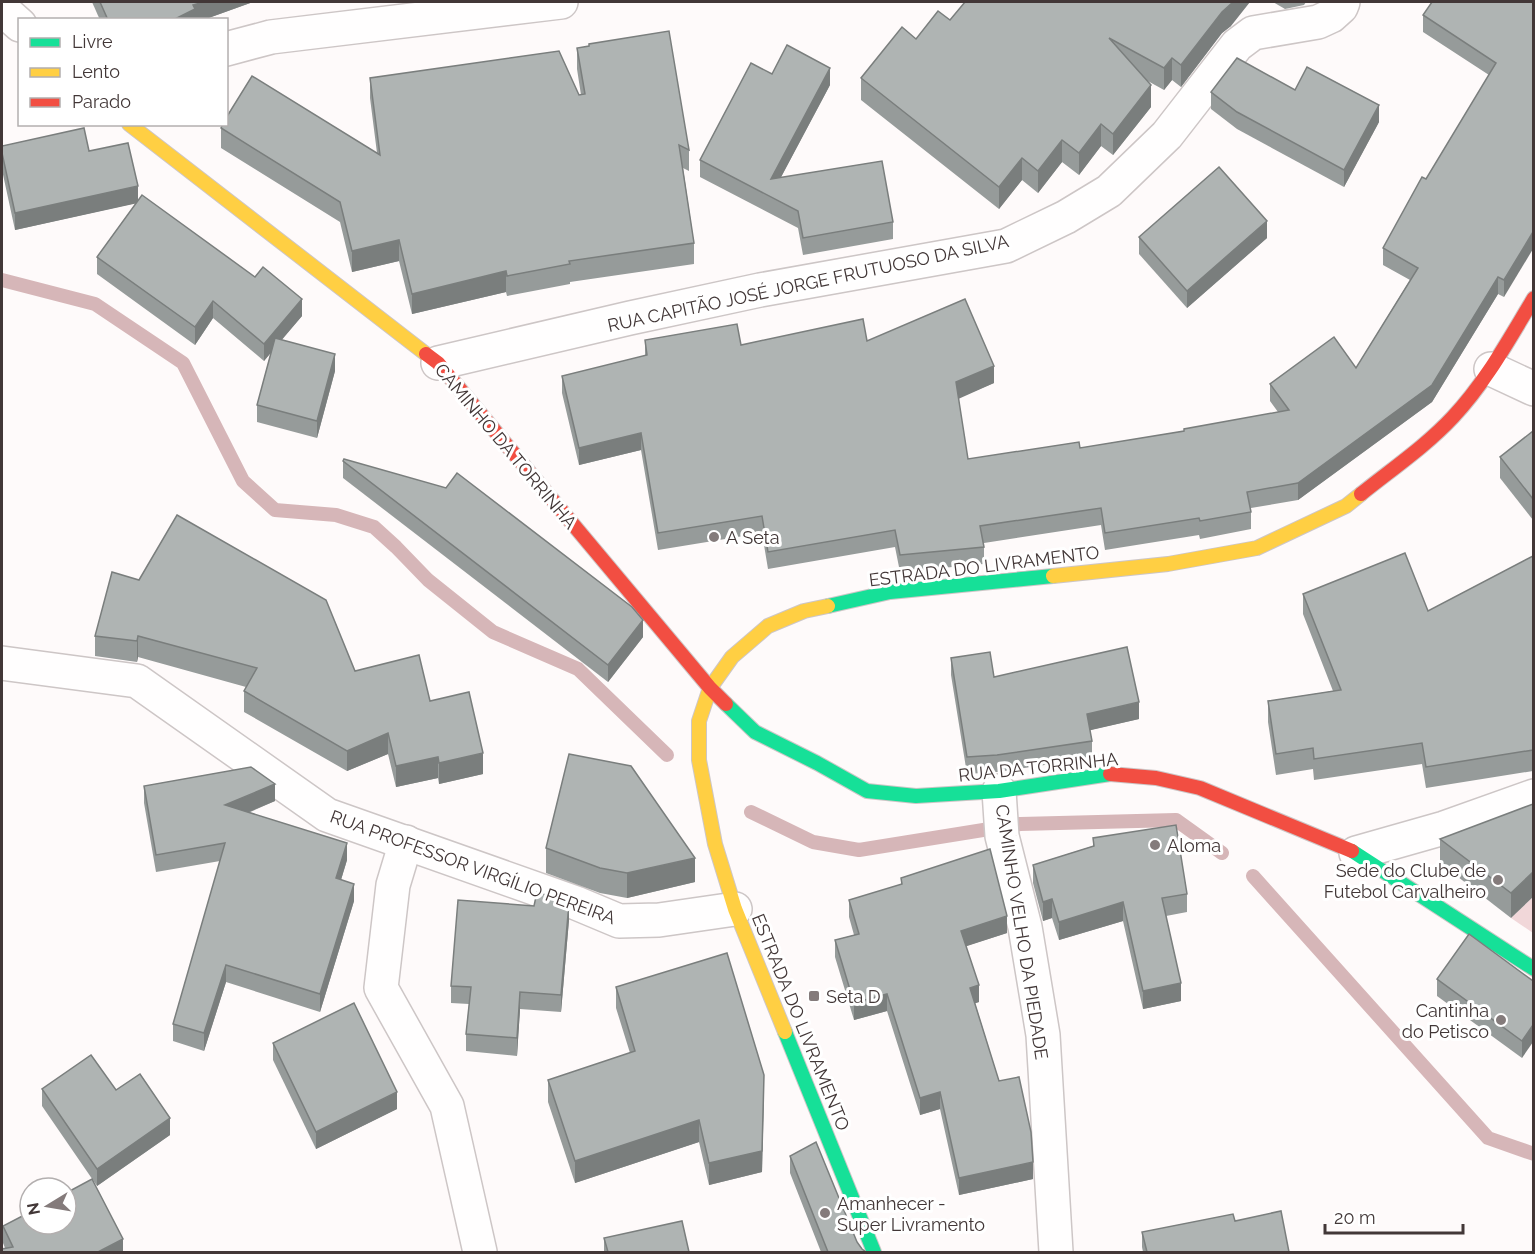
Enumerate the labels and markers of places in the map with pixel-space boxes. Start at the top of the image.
place label: A Seta [726,527,779,548]
marker: A Seta [707,530,721,544]
place label: Aloma [1167,835,1221,856]
marker: Aloma [1148,838,1162,852]
place label: Sede do Clube de Futebol Carvalheiro [1324,860,1486,902]
marker: Sede do Clube de Futebol Carvalheiro [1491,873,1505,887]
place label: Seta D [826,986,881,1007]
marker: Seta D [807,989,821,1003]
place label: Cantinha do Petisco [1402,1000,1489,1042]
marker: Cantinha do Petisco [1494,1013,1508,1027]
place label: Amanhecer - Super Livramento [837,1193,985,1235]
marker: Amanhecer - Super Livramento [818,1206,832,1220]

